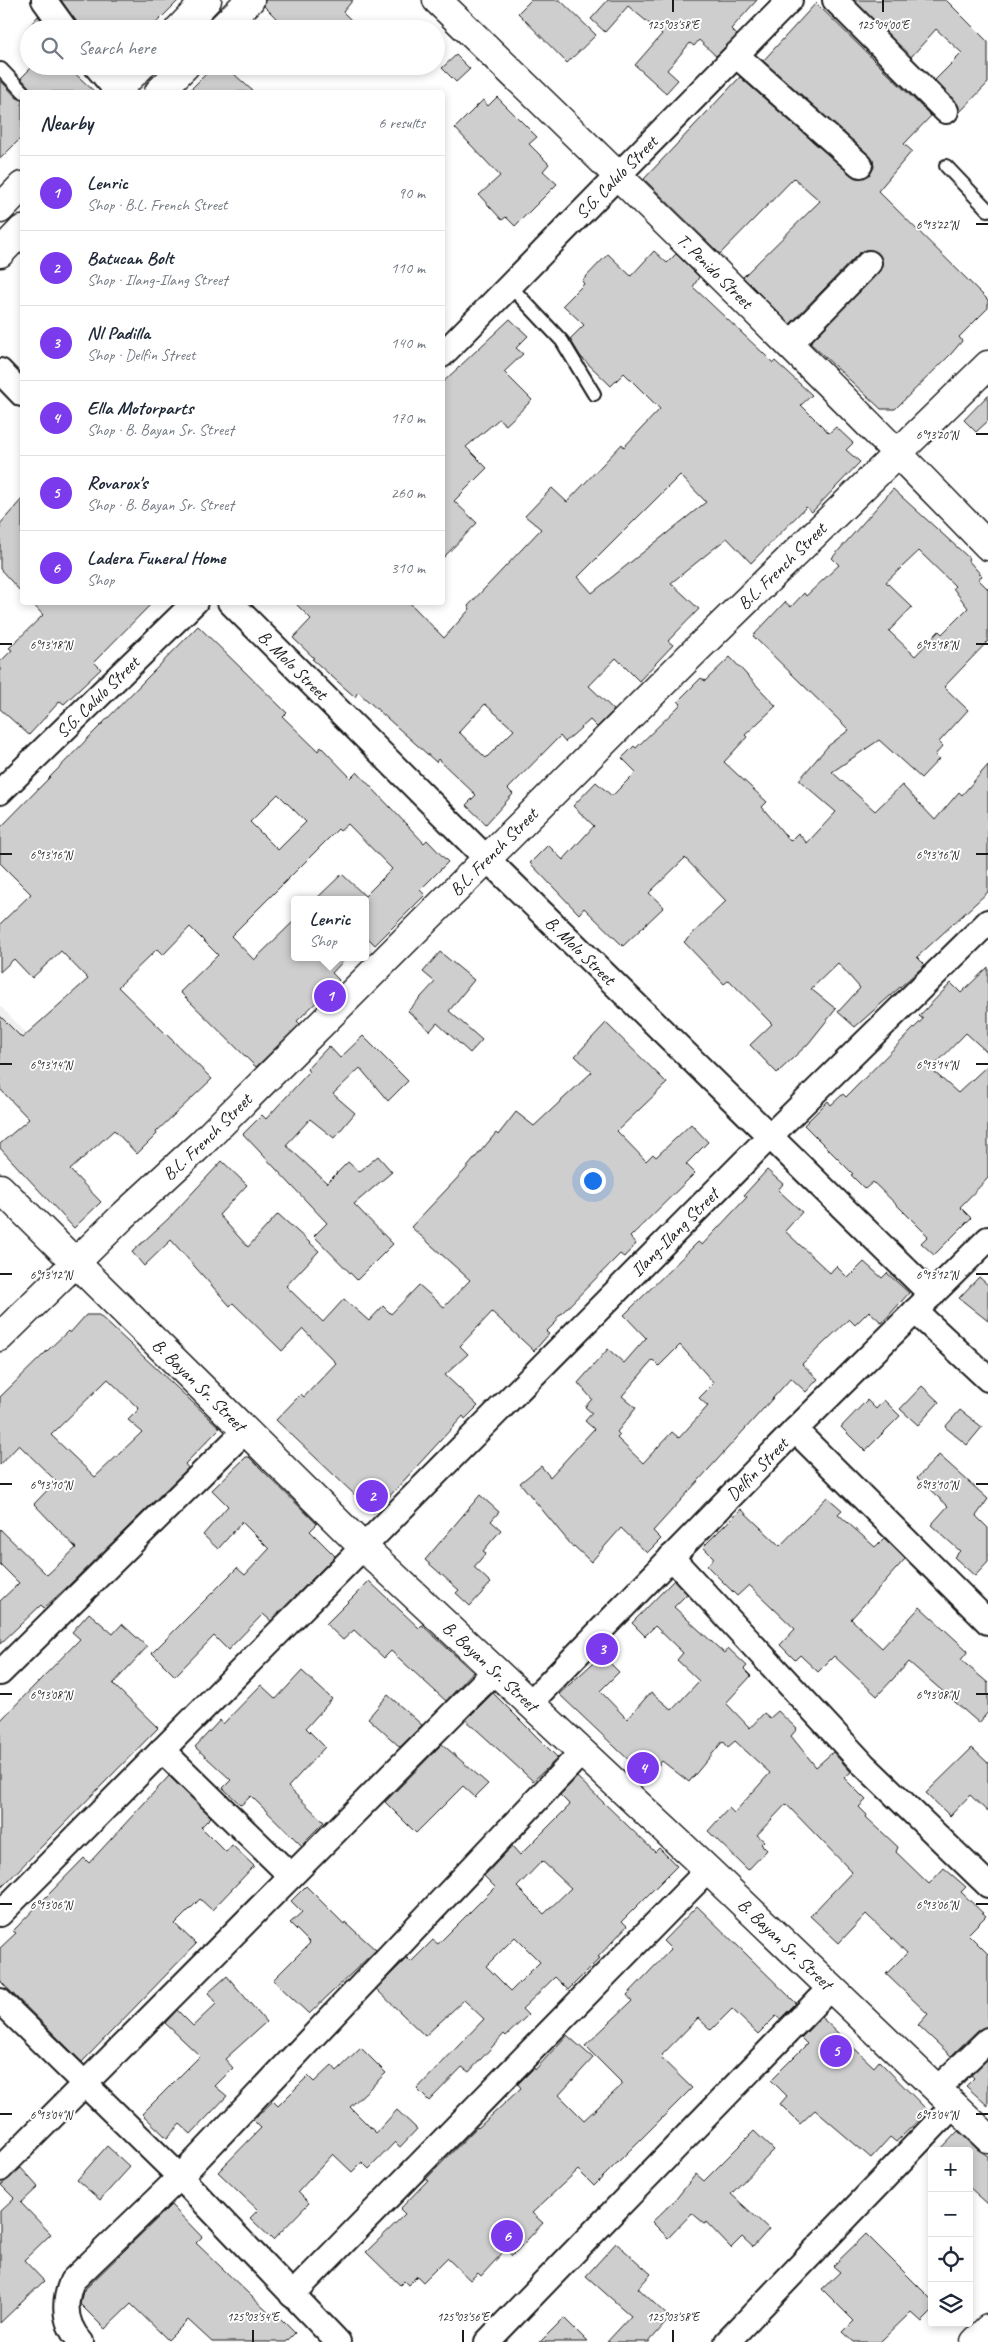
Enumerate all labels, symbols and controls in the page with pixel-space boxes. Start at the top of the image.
text: 125°03'58"E [647,17,701,33]
text: 125°04'00"E [857,17,911,33]
search box [20,20,445,75]
icon: search [38,34,66,62]
text: Search here [78,36,155,60]
text: Nearby [40,110,93,136]
text: 6 results [378,113,425,133]
street label: S.G. Calulo Street [571,130,663,223]
text: Lenric [87,171,128,195]
text: 1 [52,183,60,203]
text: 90 m [398,183,425,203]
text: Shop · B.L. French Street [87,195,227,215]
text: 6°13'22"N [916,217,960,233]
street label: T. Penido Street [672,229,759,315]
text: Batucan Bolt [87,246,173,270]
text: 2 [52,258,60,278]
text: 110 m [391,258,425,278]
text: Shop · Ilang-Ilang Street [87,270,227,290]
text: Nl Padilla [87,321,150,345]
text: 3 [52,333,60,353]
text: 140 m [391,333,425,353]
text: Shop · Delfin Street [87,345,195,365]
text: Ella Motorparts [87,396,193,420]
text: 4 [52,408,60,428]
text: 170 m [391,408,425,428]
text: Shop · B. Bayan Sr. Street [87,420,234,440]
text: 6°13'20"N [916,427,960,443]
text: Rovarox's [87,471,147,495]
text: 5 [53,483,59,503]
text: 260 m [391,483,425,503]
text: Shop · B. Bayan Sr. Street [87,495,234,515]
street label: B.L. French Street [733,517,832,614]
text: Ladera Funeral Home [87,546,225,570]
text: 6 [52,558,60,578]
text: 310 m [391,558,425,578]
text: Shop [87,570,114,590]
street label: B. Molo Street [254,626,334,706]
text: 6°13'18"N [30,637,74,653]
text: 6°13'18"N [916,637,960,653]
street label: S.G. Calulo Street [51,650,145,743]
street label: B.L. French Street [445,802,544,901]
text: 6°13'16"N [30,847,74,863]
text: 6°13'16"N [916,847,960,863]
popup [291,896,369,961]
text: Lenric [310,907,350,931]
street label: B. Molo Street [541,911,621,991]
text: Shop [310,931,337,951]
pin: 1 [314,977,346,1015]
text: 6°13'14"N [30,1057,74,1073]
text: 6°13'14"N [916,1057,960,1073]
street label: B.L. French Street [158,1087,258,1185]
your location [580,1168,606,1194]
street label: Ilang-Ilang Street [626,1181,725,1281]
text: 6°13'12"N [30,1267,74,1283]
text: 6°13'12"N [916,1267,960,1283]
street label: B. Bayan Sr. Street [148,1334,253,1438]
street label: Delfin Street [722,1432,794,1505]
text: 6°13'10"N [30,1477,74,1493]
pin: 2 [356,1477,388,1515]
text: 6°13'10"N [916,1477,960,1493]
street label: B. Bayan Sr. Street [438,1616,545,1718]
pin: 3 [586,1630,618,1668]
text: 6°13'08"N [30,1687,74,1703]
text: 6°13'08"N [916,1687,960,1703]
pin: 4 [627,1749,659,1787]
street label: B. Bayan Sr. Street [733,1894,839,1996]
text: 6°13'06"N [30,1897,74,1913]
text: 6°13'06"N [916,1897,960,1913]
pin: 5 [820,2032,852,2070]
text: 6°13'04"N [30,2107,74,2123]
text: 6°13'04"N [916,2107,960,2123]
map controls [928,2147,973,2327]
button: + [928,2147,973,2192]
button: − [928,2192,973,2237]
pin: 6 [491,2217,523,2255]
button: locate [928,2237,973,2282]
button: layers [928,2282,973,2327]
text: 125°03'54"E [227,2309,281,2325]
text: 125°03'56"E [437,2309,491,2325]
text: 125°03'58"E [647,2309,701,2325]

